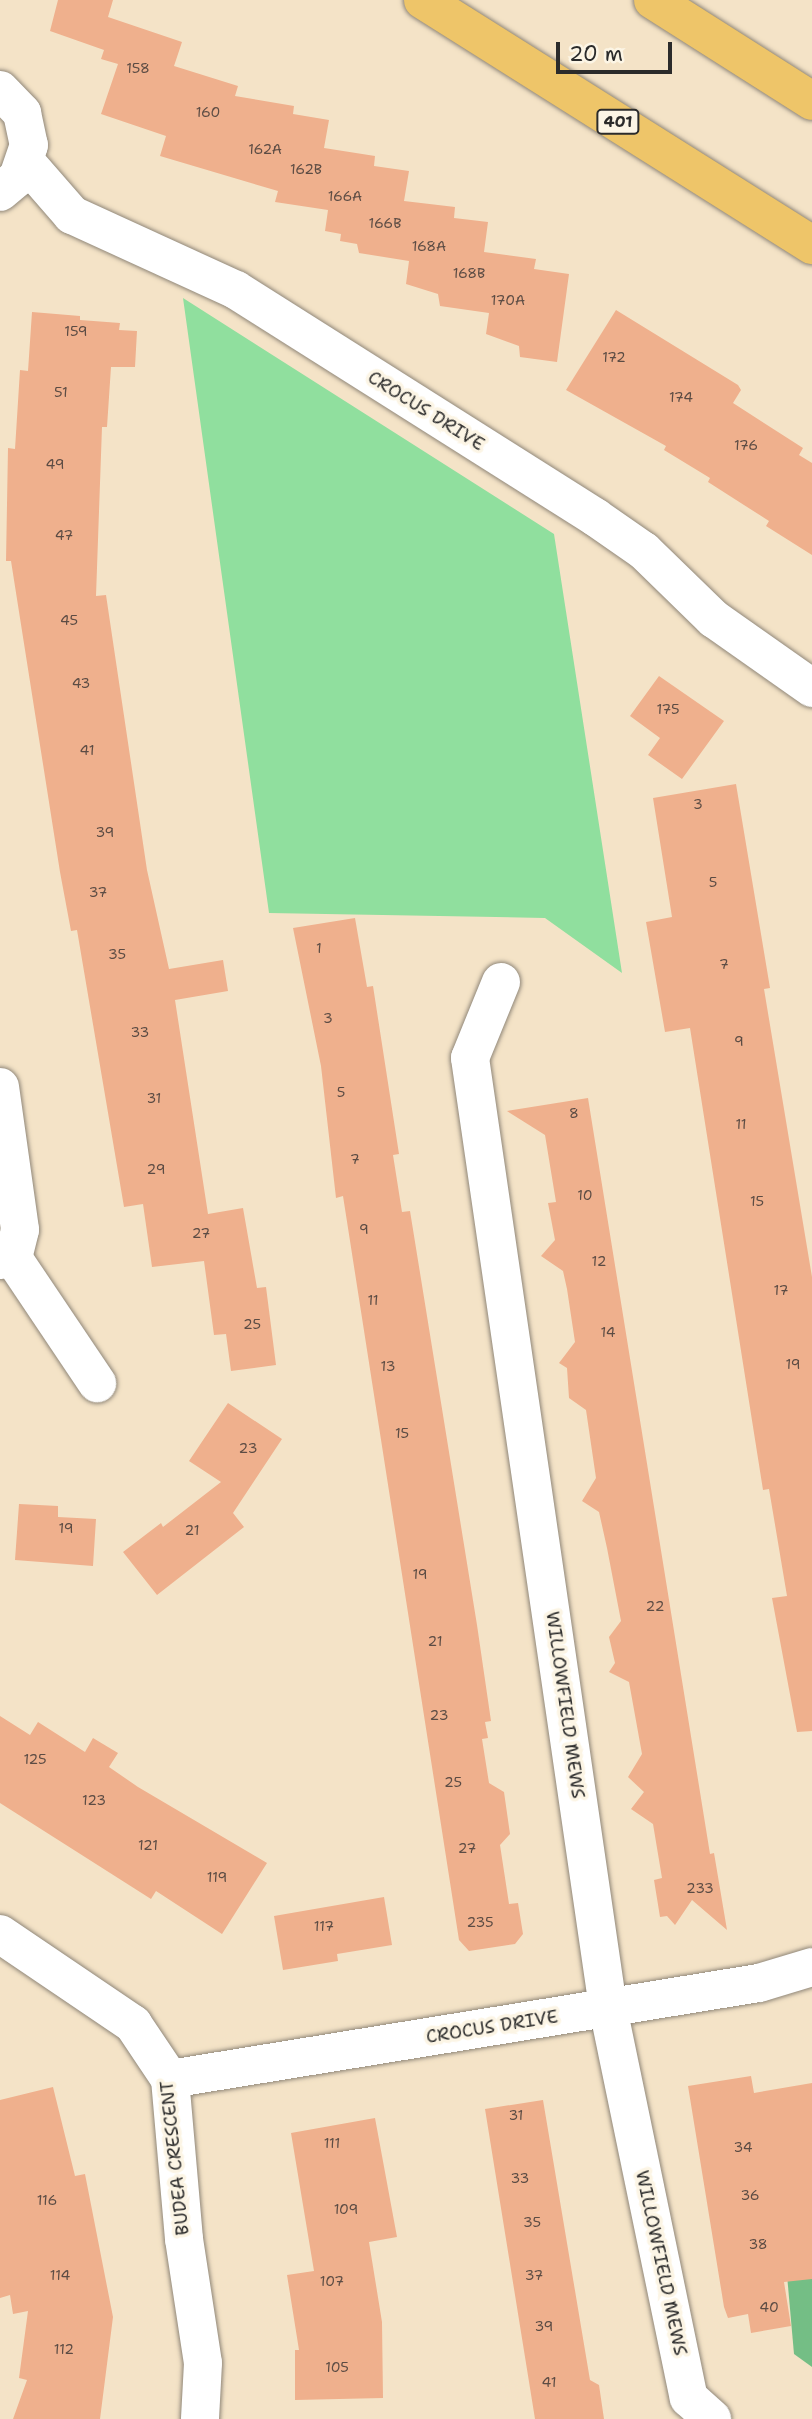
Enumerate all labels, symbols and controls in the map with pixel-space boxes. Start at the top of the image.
scale bar [560,28,676,72]
text: 20 m [569,40,623,68]
house number: 158 [126,60,150,76]
house number: 160 [196,104,220,120]
road number: 401 [595,110,641,134]
house number: 162A [248,141,282,157]
house number: 162B [290,161,322,177]
house number: 166A [328,188,362,204]
house number: 166B [369,215,401,231]
house number: 168A [412,238,446,254]
house number: 168B [453,265,485,281]
house number: 170A [491,292,525,308]
house number: 159 [64,323,88,339]
house number: 172 [602,349,626,365]
street label: CROCUS DRIVE [364,367,488,455]
house number: 51 [54,384,68,400]
house number: 174 [669,389,693,405]
house number: 176 [734,437,758,453]
house number: 49 [46,456,64,472]
house number: 47 [55,527,73,543]
house number: 45 [60,612,78,628]
house number: 43 [72,675,90,691]
house number: 175 [657,701,679,717]
house number: 41 [80,742,94,758]
house number: 3 [693,796,703,812]
house number: 39 [96,824,114,840]
house number: 5 [709,874,717,890]
house number: 37 [89,884,107,900]
house number: 1 [316,940,322,956]
house number: 35 [108,946,126,962]
house number: 7 [719,956,729,972]
house number: 3 [323,1010,333,1026]
house number: 33 [131,1024,149,1040]
house number: 9 [734,1033,744,1049]
house number: 5 [337,1084,345,1100]
house number: 31 [147,1090,161,1106]
house number: 8 [569,1105,579,1121]
house number: 11 [735,1116,747,1132]
house number: 7 [350,1151,360,1167]
house number: 29 [147,1161,165,1177]
house number: 10 [577,1187,593,1203]
house number: 15 [750,1193,764,1209]
house number: 9 [359,1221,369,1237]
house number: 27 [192,1225,210,1241]
house number: 12 [592,1253,606,1269]
house number: 17 [774,1282,788,1298]
house number: 11 [367,1292,379,1308]
house number: 25 [243,1316,261,1332]
house number: 14 [600,1324,616,1340]
house number: 19 [785,1356,801,1372]
house number: 13 [381,1358,395,1374]
house number: 15 [395,1425,409,1441]
house number: 23 [239,1440,257,1456]
house number: 19 [58,1520,74,1536]
house number: 21 [185,1522,199,1538]
house number: 19 [412,1566,428,1582]
house number: 22 [646,1598,664,1614]
street label: WILLOWFIELD MEWS [541,1610,589,1800]
house number: 21 [428,1633,442,1649]
house number: 23 [430,1707,448,1723]
house number: 125 [23,1751,47,1767]
house number: 25 [444,1774,462,1790]
house number: 123 [82,1792,106,1808]
house number: 121 [138,1837,158,1853]
house number: 27 [458,1840,476,1856]
house number: 119 [207,1869,227,1885]
house number: 233 [686,1880,714,1896]
house number: 235 [466,1914,494,1930]
house number: 117 [314,1918,334,1934]
street label: CROCUS DRIVE [425,2006,559,2048]
street label: BUDEA CRESCENT [156,2080,194,2236]
house number: 31 [509,2107,523,2123]
house number: 111 [324,2135,340,2151]
house number: 34 [733,2139,753,2155]
street label: WILLOWFIELD MEWS [631,2168,691,2358]
house number: 33 [511,2170,529,2186]
house number: 36 [740,2187,760,2203]
house number: 116 [37,2192,57,2208]
house number: 109 [334,2201,358,2217]
house number: 35 [523,2214,541,2230]
house number: 38 [748,2236,768,2252]
house number: 114 [50,2267,70,2283]
house number: 37 [525,2267,543,2283]
house number: 107 [320,2273,344,2289]
house number: 40 [759,2299,779,2315]
house number: 39 [535,2318,553,2334]
house number: 112 [54,2341,74,2357]
house number: 105 [325,2359,349,2375]
house number: 41 [542,2374,556,2390]

